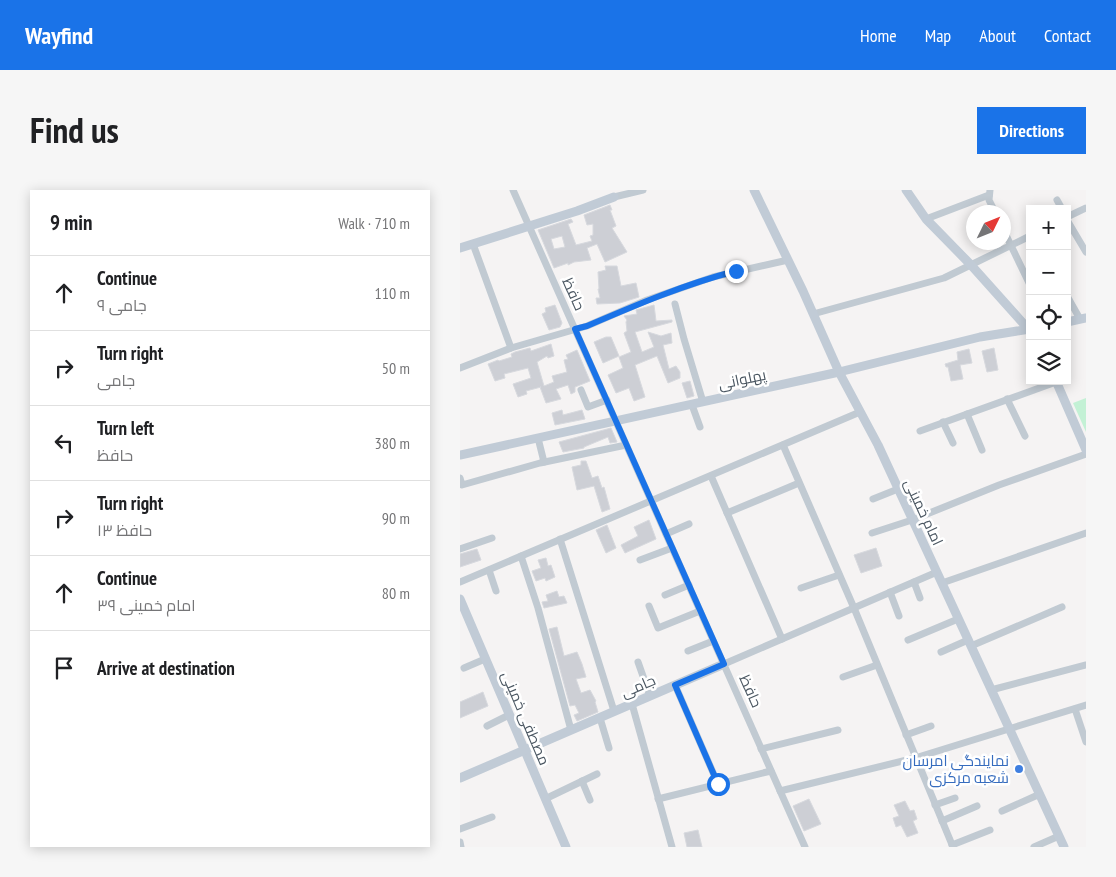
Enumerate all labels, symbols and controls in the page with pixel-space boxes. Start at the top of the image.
text: Wayfind [25,20,93,51]
text: Home [860,24,897,47]
text: Map [925,24,951,47]
text: About [979,24,1016,47]
text: Contact [1044,24,1091,47]
text: Find us [30,107,119,153]
button: Directions [977,107,1086,154]
north arrow [966,205,1011,250]
map controls [1026,205,1071,385]
button: + [1026,205,1071,250]
text: 9 min [50,209,92,236]
text: Walk · 710 m [338,213,410,233]
button: − [1026,250,1071,295]
route end [725,260,748,283]
text: Continue [97,266,157,290]
street label: حافظ [558,275,590,313]
icon: ahead [50,279,78,307]
text: 110 m [375,283,410,303]
text: جامی ۹ [97,295,147,315]
button: locate [1026,295,1071,340]
button: layers [1026,340,1071,385]
text: Turn right [97,341,163,365]
icon: right [50,354,78,382]
text: 50 m [382,358,410,378]
street label: پهلوانی [716,365,768,394]
text: جامی [97,370,135,390]
text: Turn left [97,416,154,440]
icon: left [50,429,78,457]
text: 380 m [375,433,410,453]
text: حافظ [97,445,133,465]
street label: امام خمینی [899,476,948,549]
text: Turn right [97,491,163,515]
icon: right [50,504,78,532]
text: 90 m [382,508,410,528]
text: حافظ ۱۳ [97,520,152,540]
text: Continue [97,566,157,590]
icon: ahead [50,579,78,607]
text: 80 m [382,583,410,603]
text: امام خمینی ۳۹ [97,595,195,615]
icon: arrive [50,654,78,682]
text: Arrive at destination [97,656,235,680]
street label: مصطفی خمینی [497,668,554,768]
street label: جامی [618,670,659,703]
street label: حافظ [735,672,767,710]
place label: نمایندگی امرسان شعبه مرکزی [902,751,1009,788]
marker: نمایندگی امرسان شعبه مرکزی [1013,763,1025,775]
route start [707,773,730,796]

